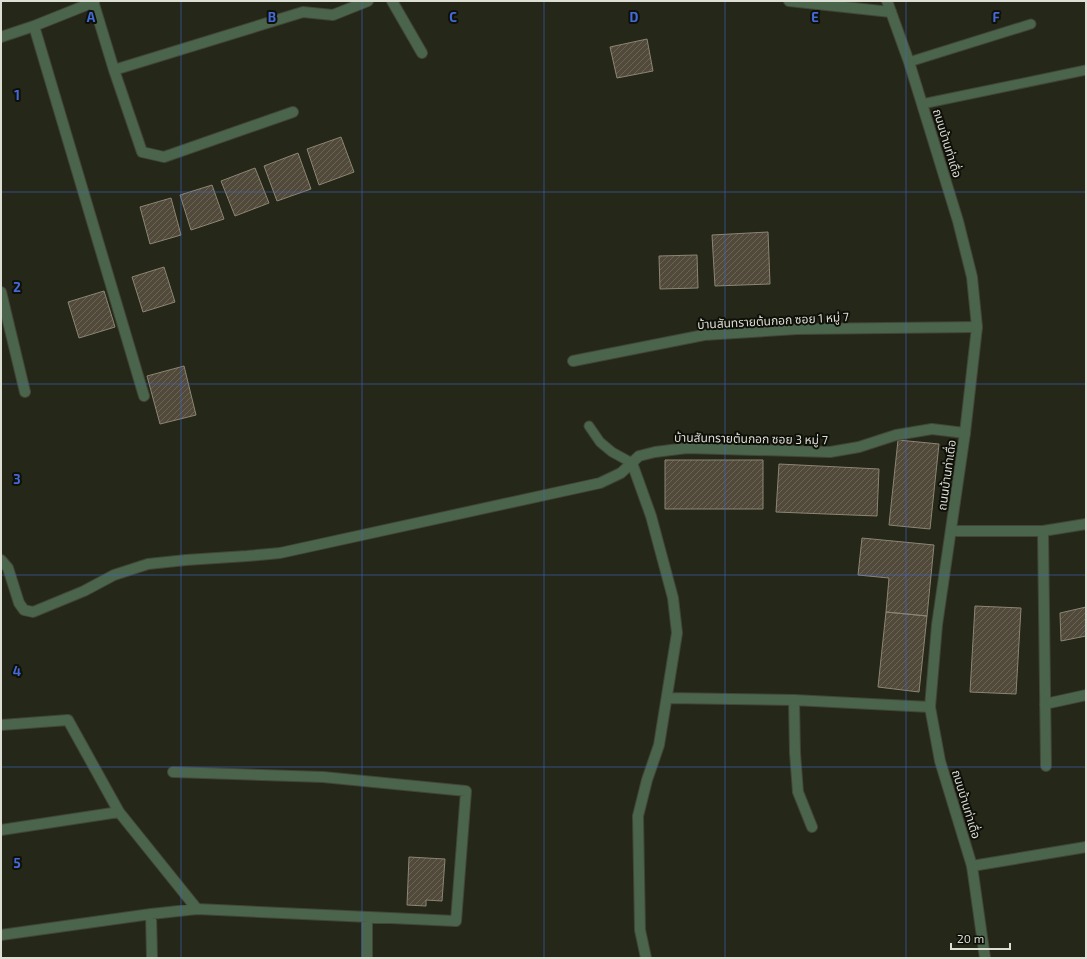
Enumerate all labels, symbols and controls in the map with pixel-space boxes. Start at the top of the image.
text: A [87,9,96,25]
text: B [268,9,276,25]
text: C [449,9,457,25]
text: D [630,9,639,25]
text: E [811,9,819,25]
text: F [992,9,1000,25]
text: 1 [14,87,20,103]
street label: ถนนบ้านท่าเดื่อ [931,107,966,179]
text: 2 [13,279,21,295]
street label: บ้านสันทรายต้นกอก ซอย 1 หมู่ 7 [697,309,849,332]
street label: บ้านสันทรายต้นกอก ซอย 3 หมู่ 7 [674,430,828,447]
street label: ถนนบ้านท่าเดื่อ [933,438,958,511]
text: 3 [13,471,21,487]
text: 4 [13,663,21,679]
street label: ถนนบ้านท่าเดื่อ [950,768,985,840]
text: 5 [13,855,21,871]
scale bar [951,925,1010,951]
text: 20 m [957,931,984,945]

